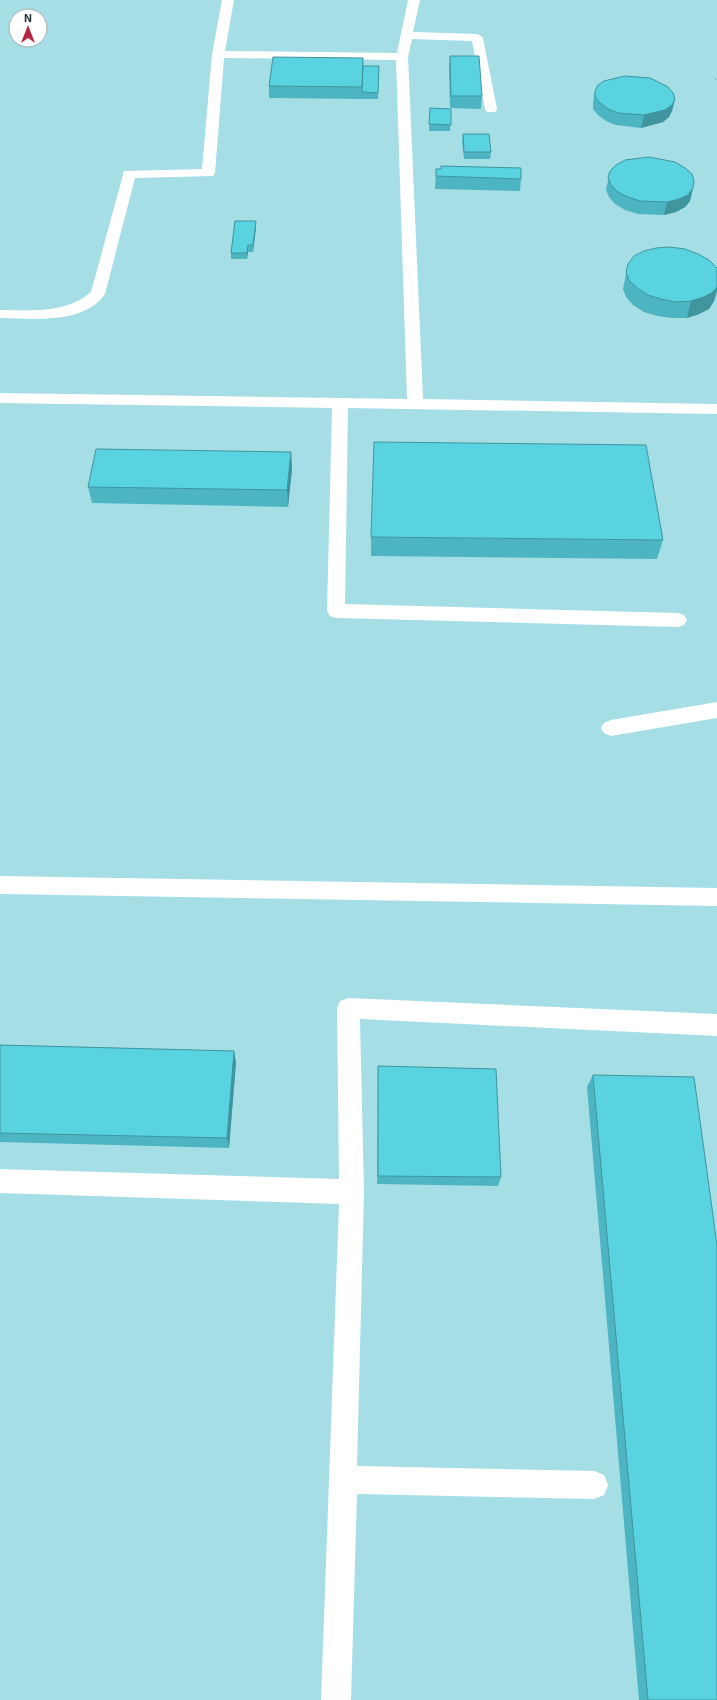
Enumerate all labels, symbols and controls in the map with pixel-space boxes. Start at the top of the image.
north arrow [8,8,48,48]
text: N [24,11,32,24]

